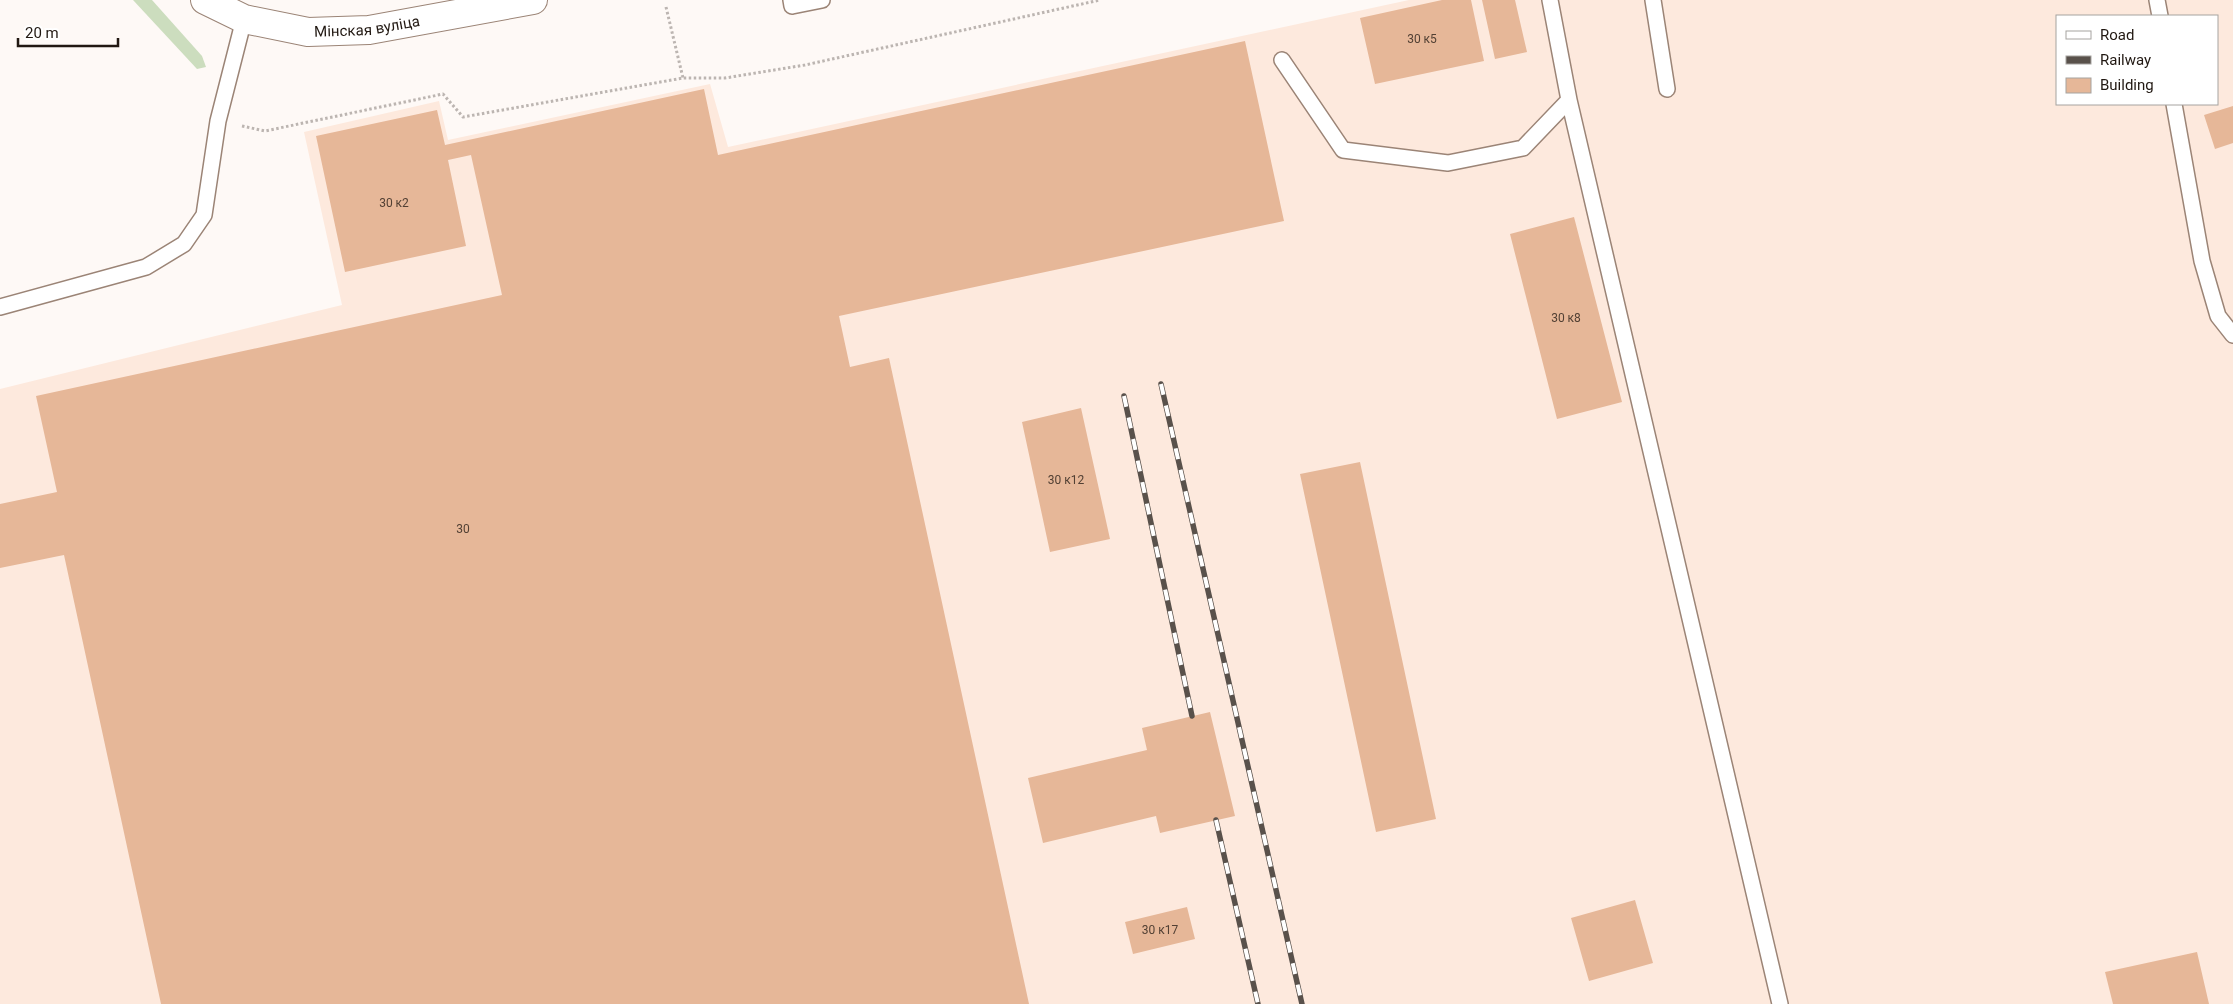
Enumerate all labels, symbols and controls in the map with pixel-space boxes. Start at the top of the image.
street label: Мінская вуліца [314,12,421,41]
scale bar [18,15,118,47]
legend [2056,15,2218,105]
text: 20 m [25,24,59,42]
text: Road [2100,26,2134,44]
house number: 30 к5 [1407,32,1437,46]
text: Railway [2100,51,2151,69]
text: Building [2100,76,2154,94]
house number: 30 к2 [379,196,409,210]
house number: 30 к8 [1551,311,1581,325]
house number: 30 к12 [1048,473,1084,487]
house number: 30 [456,522,470,536]
house number: 30 к17 [1142,923,1178,937]

